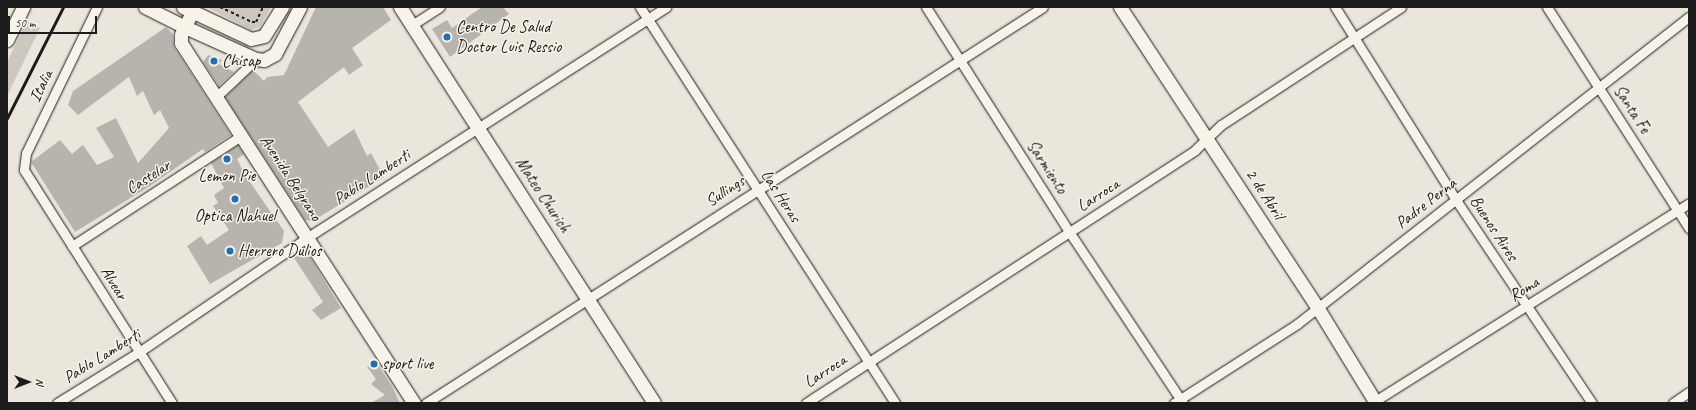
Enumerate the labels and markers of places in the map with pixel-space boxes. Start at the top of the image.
place label: Centro De Salud Doctor Luis Ressio [456,17,561,57]
marker: Centro De Salud Doctor Luis Ressio [441,31,453,43]
place label: Chisap [222,51,260,71]
marker: Chisap [209,56,219,66]
marker: Lemon Pie [222,154,232,164]
place label: Lemon Pie [199,166,255,186]
marker: Optica Nahuel [230,194,240,204]
place label: Optica Nahuel [194,206,276,226]
place label: Herrero Dulios [238,241,321,261]
marker: Herrero Dulios [225,246,235,256]
place label: sport live [382,354,433,374]
marker: sport live [369,359,379,369]

